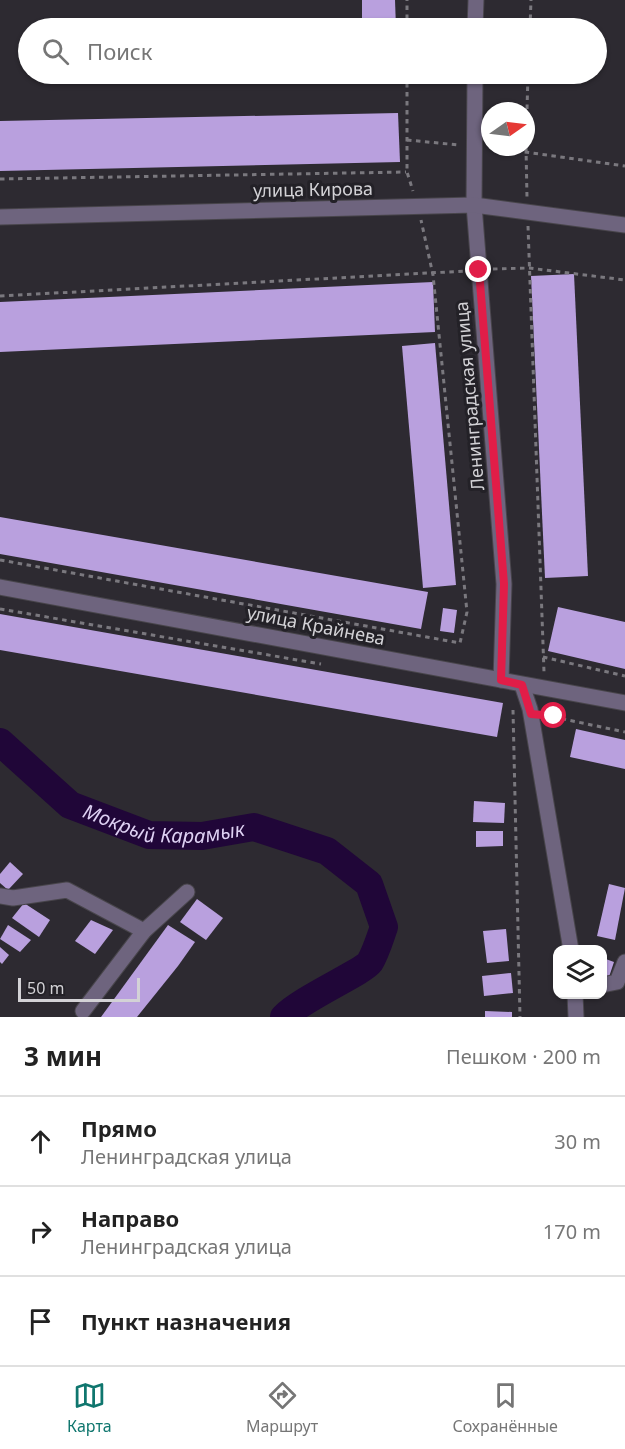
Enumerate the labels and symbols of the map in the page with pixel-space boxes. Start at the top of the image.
north arrow [481,102,535,156]
street label: улица Кирова [253,176,373,202]
route end [465,256,491,282]
street label: Ленинградская улица [449,301,489,492]
street label: улица Крайнева [245,600,387,650]
route start [540,702,566,728]
water label: Мокрый Карамык [79,797,248,849]
scale bar [18,975,140,1002]

